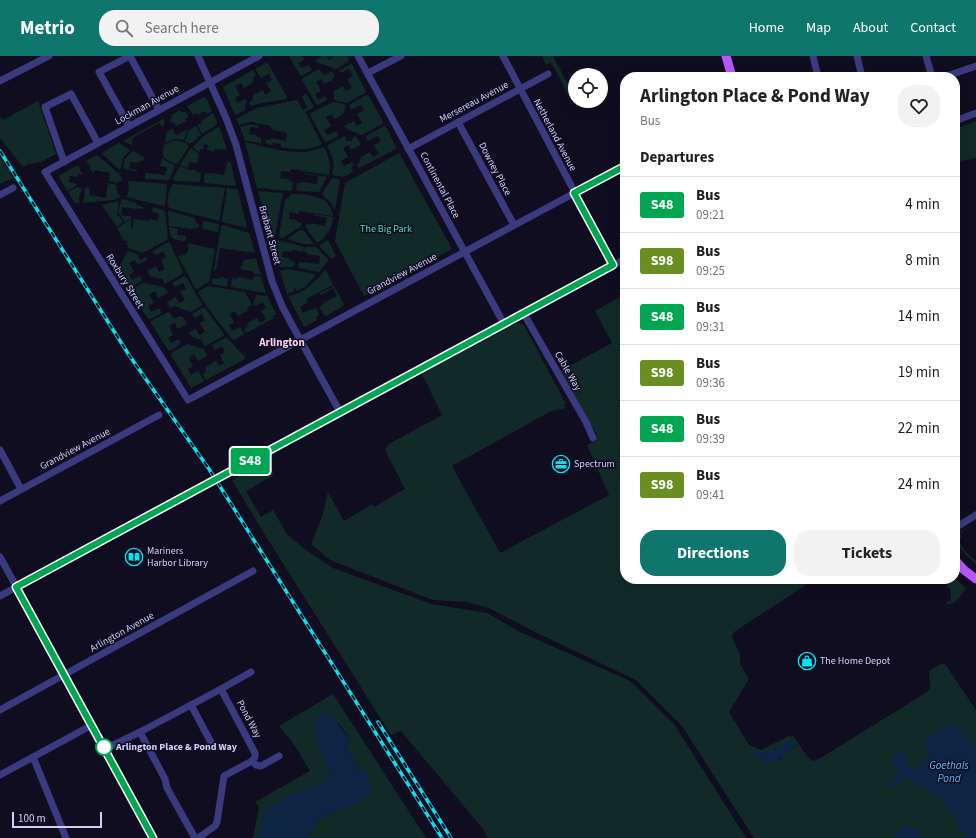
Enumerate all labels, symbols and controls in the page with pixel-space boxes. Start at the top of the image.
search box [99,10,379,46]
text: Metrio [20,15,75,42]
icon: search [113,17,135,39]
text: Search here [145,18,219,39]
text: Home [749,18,784,38]
text: Map [806,18,831,38]
text: About [853,18,888,38]
text: Contact [910,18,956,38]
map controls [568,68,608,108]
button: locate [568,68,608,108]
street label: Mersereau Avenue [437,78,511,126]
street label: Lockman Avenue [112,82,182,128]
text: Arlington Place & Pond Way [640,83,870,110]
button: heart [898,85,940,127]
street label: Netherland Avenue [530,96,580,174]
text: Bus [640,112,660,130]
street label: Downey Place [475,140,515,198]
text: Departures [640,147,714,168]
street label: Continental Place [417,149,463,221]
text: Bus [696,185,720,206]
text: 4 min [905,194,940,215]
text: S48 [651,195,673,215]
street label: Brabant Street [255,204,285,267]
text: 09:21 [696,206,725,224]
park label: The Big Park [360,222,412,236]
text: Bus [696,241,720,262]
street label: Grandview Avenue [364,250,440,298]
text: 8 min [905,250,940,271]
street label: Roxbury Street [103,251,148,311]
text: S98 [651,251,673,271]
text: 09:25 [696,262,725,280]
text: Bus [696,297,720,318]
text: 14 min [898,306,940,327]
text: S48 [651,307,673,327]
text: 09:31 [696,318,725,336]
district label: Arlington [258,335,305,350]
street label: Cable Way [551,349,585,393]
text: Bus [696,353,720,374]
text: 19 min [898,362,940,383]
text: S98 [651,363,673,383]
text: 09:36 [696,374,725,392]
text: Bus [696,409,720,430]
text: 22 min [898,418,940,439]
text: S48 [651,419,673,439]
street label: Grandview Avenue [37,425,113,473]
text: 09:39 [696,430,725,448]
line badge: S48 [227,448,273,474]
text: S48 [239,451,261,471]
office icon: Spectrum [551,454,571,474]
place label: Spectrum [574,457,615,471]
text: Bus [696,465,720,486]
text: 24 min [898,474,940,495]
text: S98 [651,475,673,495]
text: 09:41 [696,486,725,504]
button: Directions [640,530,786,576]
button: Tickets [794,530,940,576]
place label: Mariners Harbor Library [147,544,208,570]
library icon: Mariners Harbor Library [124,547,144,567]
street label: Arlington Avenue [87,609,157,655]
shop icon: The Home Depot [797,651,817,671]
place label: The Home Depot [820,654,891,668]
street label: Pond Way [233,697,265,741]
marker: Arlington Place & Pond Way [95,738,113,756]
place label: Arlington Place & Pond Way [115,740,238,754]
water label: Goethals Pond [929,758,969,786]
scale bar [12,810,102,829]
text: 100 m [18,811,46,826]

